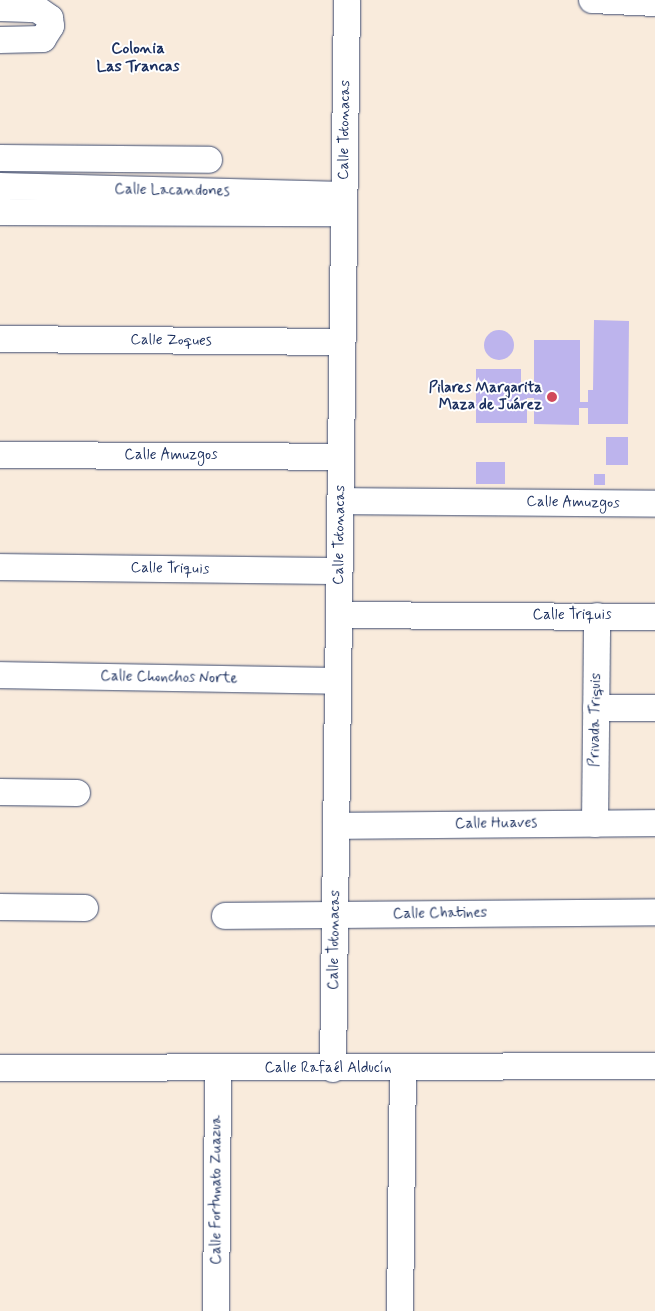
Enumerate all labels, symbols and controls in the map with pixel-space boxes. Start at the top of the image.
district label: Colonia Las Trancas [96,39,180,77]
street label: Calle Totonacas [335,80,355,180]
street label: Calle Lacandones [115,181,229,201]
street label: Calle Zoques [131,331,211,351]
place label: Pilares Margarita Maza de Juárez [431,379,542,414]
marker: Pilares Margarita Maza de Juárez [546,391,558,403]
street label: Calle Amuzgos [125,447,217,465]
street label: Calle Totonacas [330,485,350,585]
street label: Calle Amuzgos [527,493,619,513]
street label: Calle Triquis [131,559,209,579]
street label: Calle Triquis [534,607,610,625]
street label: Calle Chonchos Norte [101,668,237,688]
street label: Privada Triquis [586,674,606,766]
street label: Calle Huaves [456,814,536,834]
street label: Calle Totonacas [325,890,345,990]
street label: Calle Chatines [393,904,487,924]
street label: Calle Rafaél Alducín [265,1060,391,1078]
street label: Calle Fortunato Zuazua [208,1114,226,1266]

